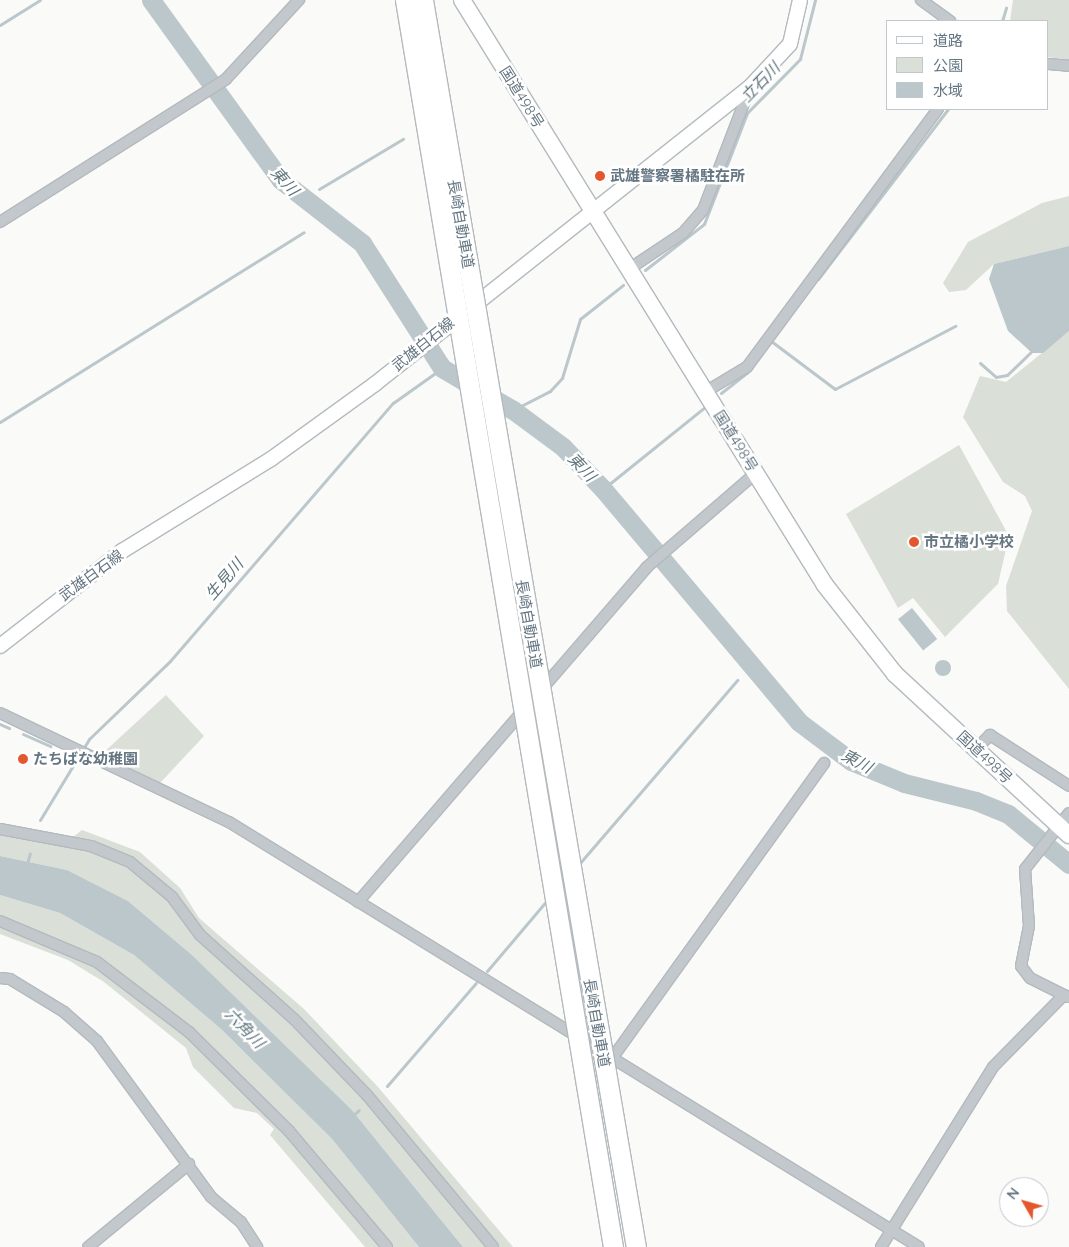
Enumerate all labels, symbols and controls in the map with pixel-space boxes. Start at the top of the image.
legend [886,20,1049,110]
text: 道路 [933,31,963,50]
text: 公園 [933,56,963,75]
water label: 立石川 [736,58,784,106]
street label: 国道498号 [496,63,548,131]
text: 水域 [933,81,963,100]
water label: 東川 [267,163,303,199]
place label: 武雄警察署橘駐在所 [610,167,745,185]
marker: 武雄警察署橘駐在所 [594,170,606,182]
street label: 長崎自動車道 [444,178,478,270]
street label: 武雄白石線 [388,313,458,375]
street label: 国道498号 [710,407,762,475]
water label: 東川 [564,449,600,485]
place label: 市立橘小学校 [924,533,1014,551]
marker: 市立橘小学校 [908,536,920,548]
street label: 武雄白石線 [55,546,127,604]
water label: 生見川 [201,555,247,603]
street label: 長崎自動車道 [512,578,546,670]
street label: 国道498号 [954,727,1016,787]
water label: 東川 [838,745,876,777]
place label: たちばな幼稚園 [33,750,138,768]
marker: たちばな幼稚園 [17,753,29,765]
street label: 長崎自動車道 [580,977,614,1069]
water label: 六角川 [221,1004,269,1052]
north arrow [999,1177,1049,1227]
text: N [1003,1184,1023,1203]

